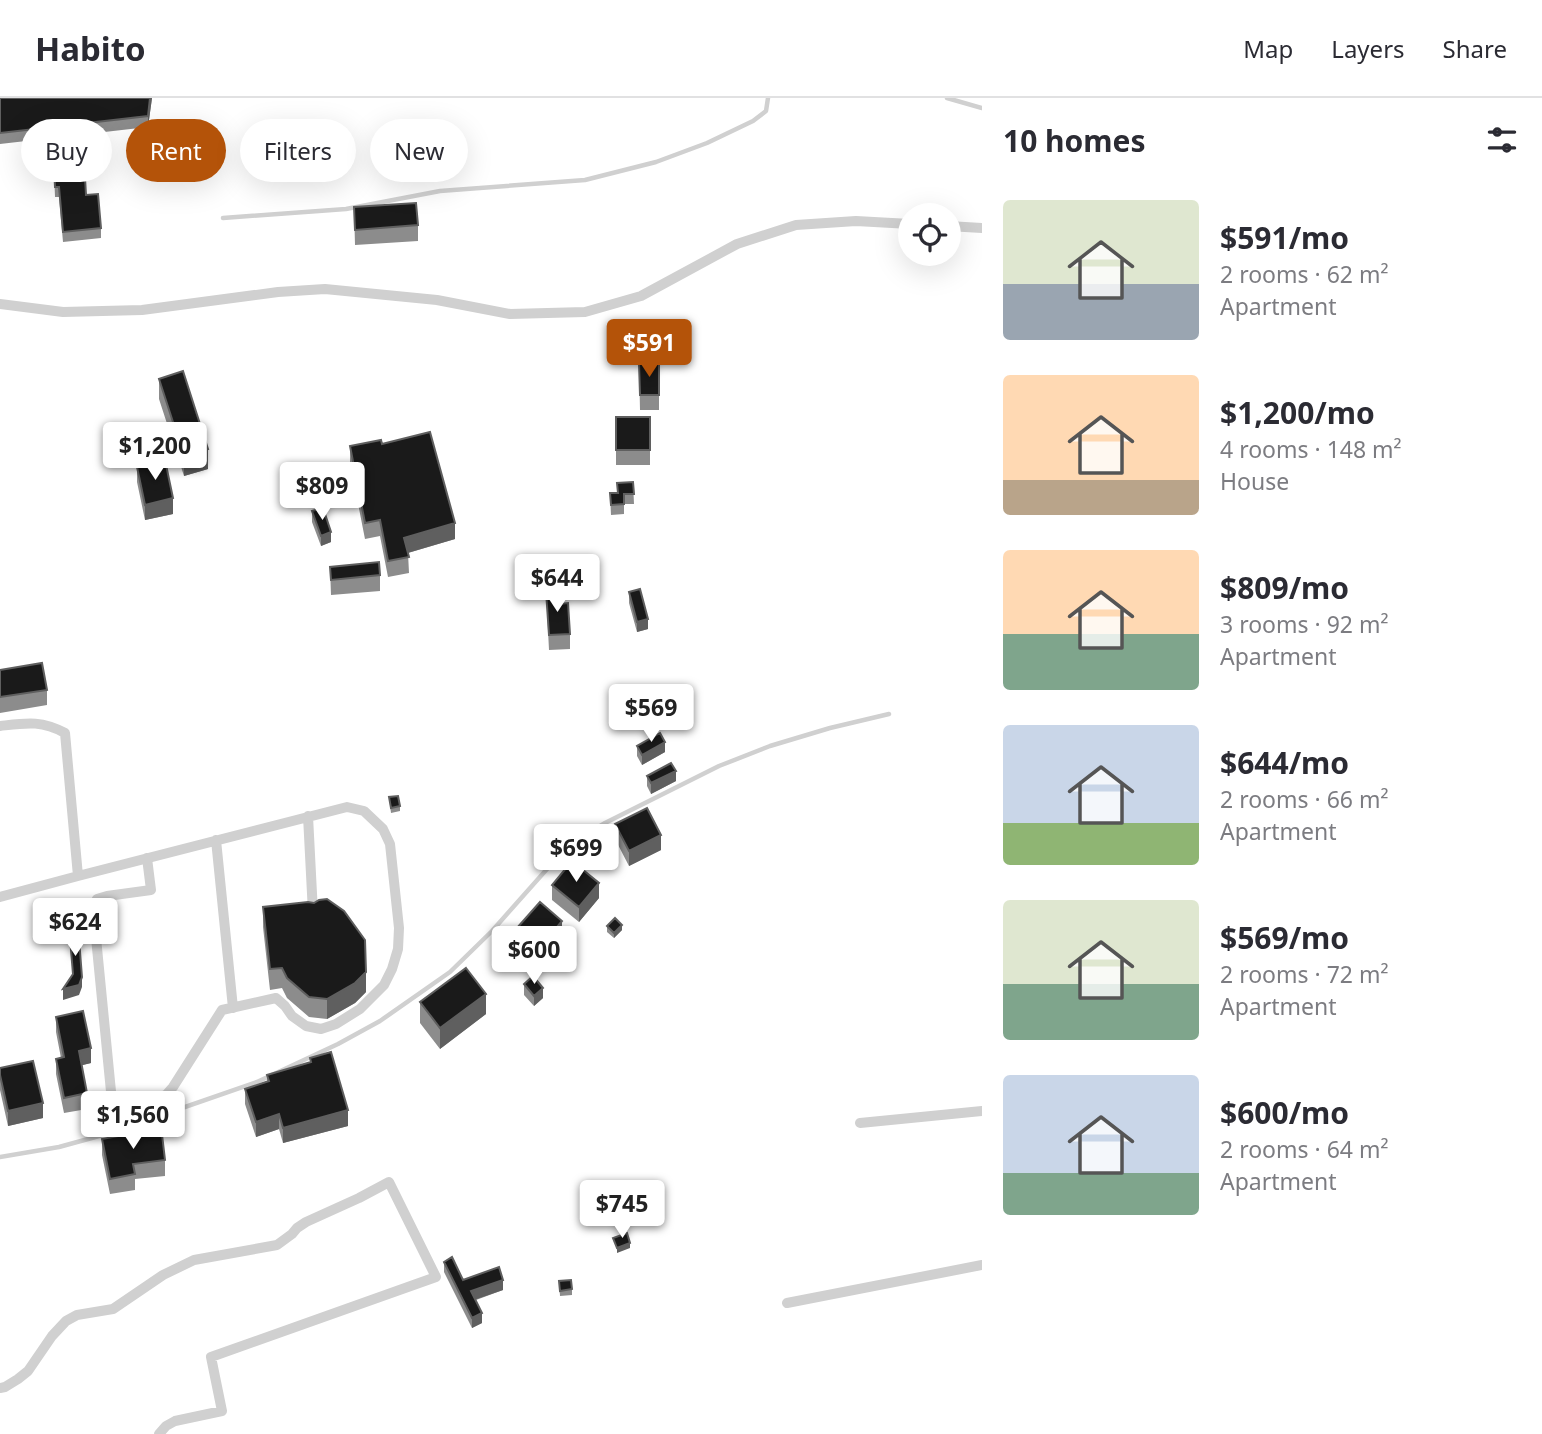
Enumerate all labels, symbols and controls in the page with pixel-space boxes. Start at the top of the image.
text: Habito [35,26,146,71]
text: Map [1243,32,1293,65]
text: Layers [1331,32,1405,65]
text: Share [1443,32,1507,65]
chip: Buy [21,119,112,182]
chip: Rent [126,119,226,182]
chip: Filters [240,119,356,182]
chip: New [370,119,468,182]
text: 10 homes [1003,120,1146,161]
icon: filters [1483,121,1521,159]
map controls [898,203,961,266]
button: locate [898,203,961,266]
text: $591/mo [1220,217,1349,258]
icon: home [1059,228,1143,312]
text: 2 rooms · 62 m² [1220,258,1389,290]
text: Apartment [1220,290,1337,322]
pin: $591 [608,320,690,379]
text: $591 [623,326,675,358]
text: $1,200/mo [1220,392,1375,433]
icon: home [1059,403,1143,487]
pin: $1,200 [98,422,212,482]
text: $1,200 [119,429,191,461]
text: 4 rooms · 148 m² [1220,433,1402,465]
pin: $809 [281,462,363,522]
text: House [1220,465,1289,497]
text: $809 [296,469,348,501]
pin: $644 [516,554,598,614]
text: $644 [531,561,583,593]
text: $809/mo [1220,567,1349,608]
icon: home [1059,578,1143,662]
text: 3 rooms · 92 m² [1220,608,1389,640]
text: Apartment [1220,640,1337,672]
pin: $569 [610,684,692,744]
text: $569 [625,691,677,723]
text: $644/mo [1220,742,1349,783]
icon: home [1059,753,1143,837]
text: 2 rooms · 66 m² [1220,783,1389,815]
text: Apartment [1220,815,1337,847]
pin: $699 [535,824,617,884]
text: $699 [550,831,602,863]
pin: $624 [34,898,116,958]
text: $624 [49,905,101,937]
text: $569/mo [1220,917,1349,958]
pin: $600 [493,926,575,986]
icon: home [1059,928,1143,1012]
text: $600 [508,933,560,965]
text: 2 rooms · 72 m² [1220,958,1389,990]
text: Apartment [1220,990,1337,1022]
pin: $1,560 [76,1091,190,1151]
text: $600/mo [1220,1092,1349,1133]
text: $1,560 [97,1098,169,1130]
icon: home [1059,1103,1143,1187]
text: 2 rooms · 64 m² [1220,1133,1389,1165]
text: Apartment [1220,1165,1337,1197]
pin: $745 [581,1180,663,1240]
text: $745 [596,1187,648,1219]

